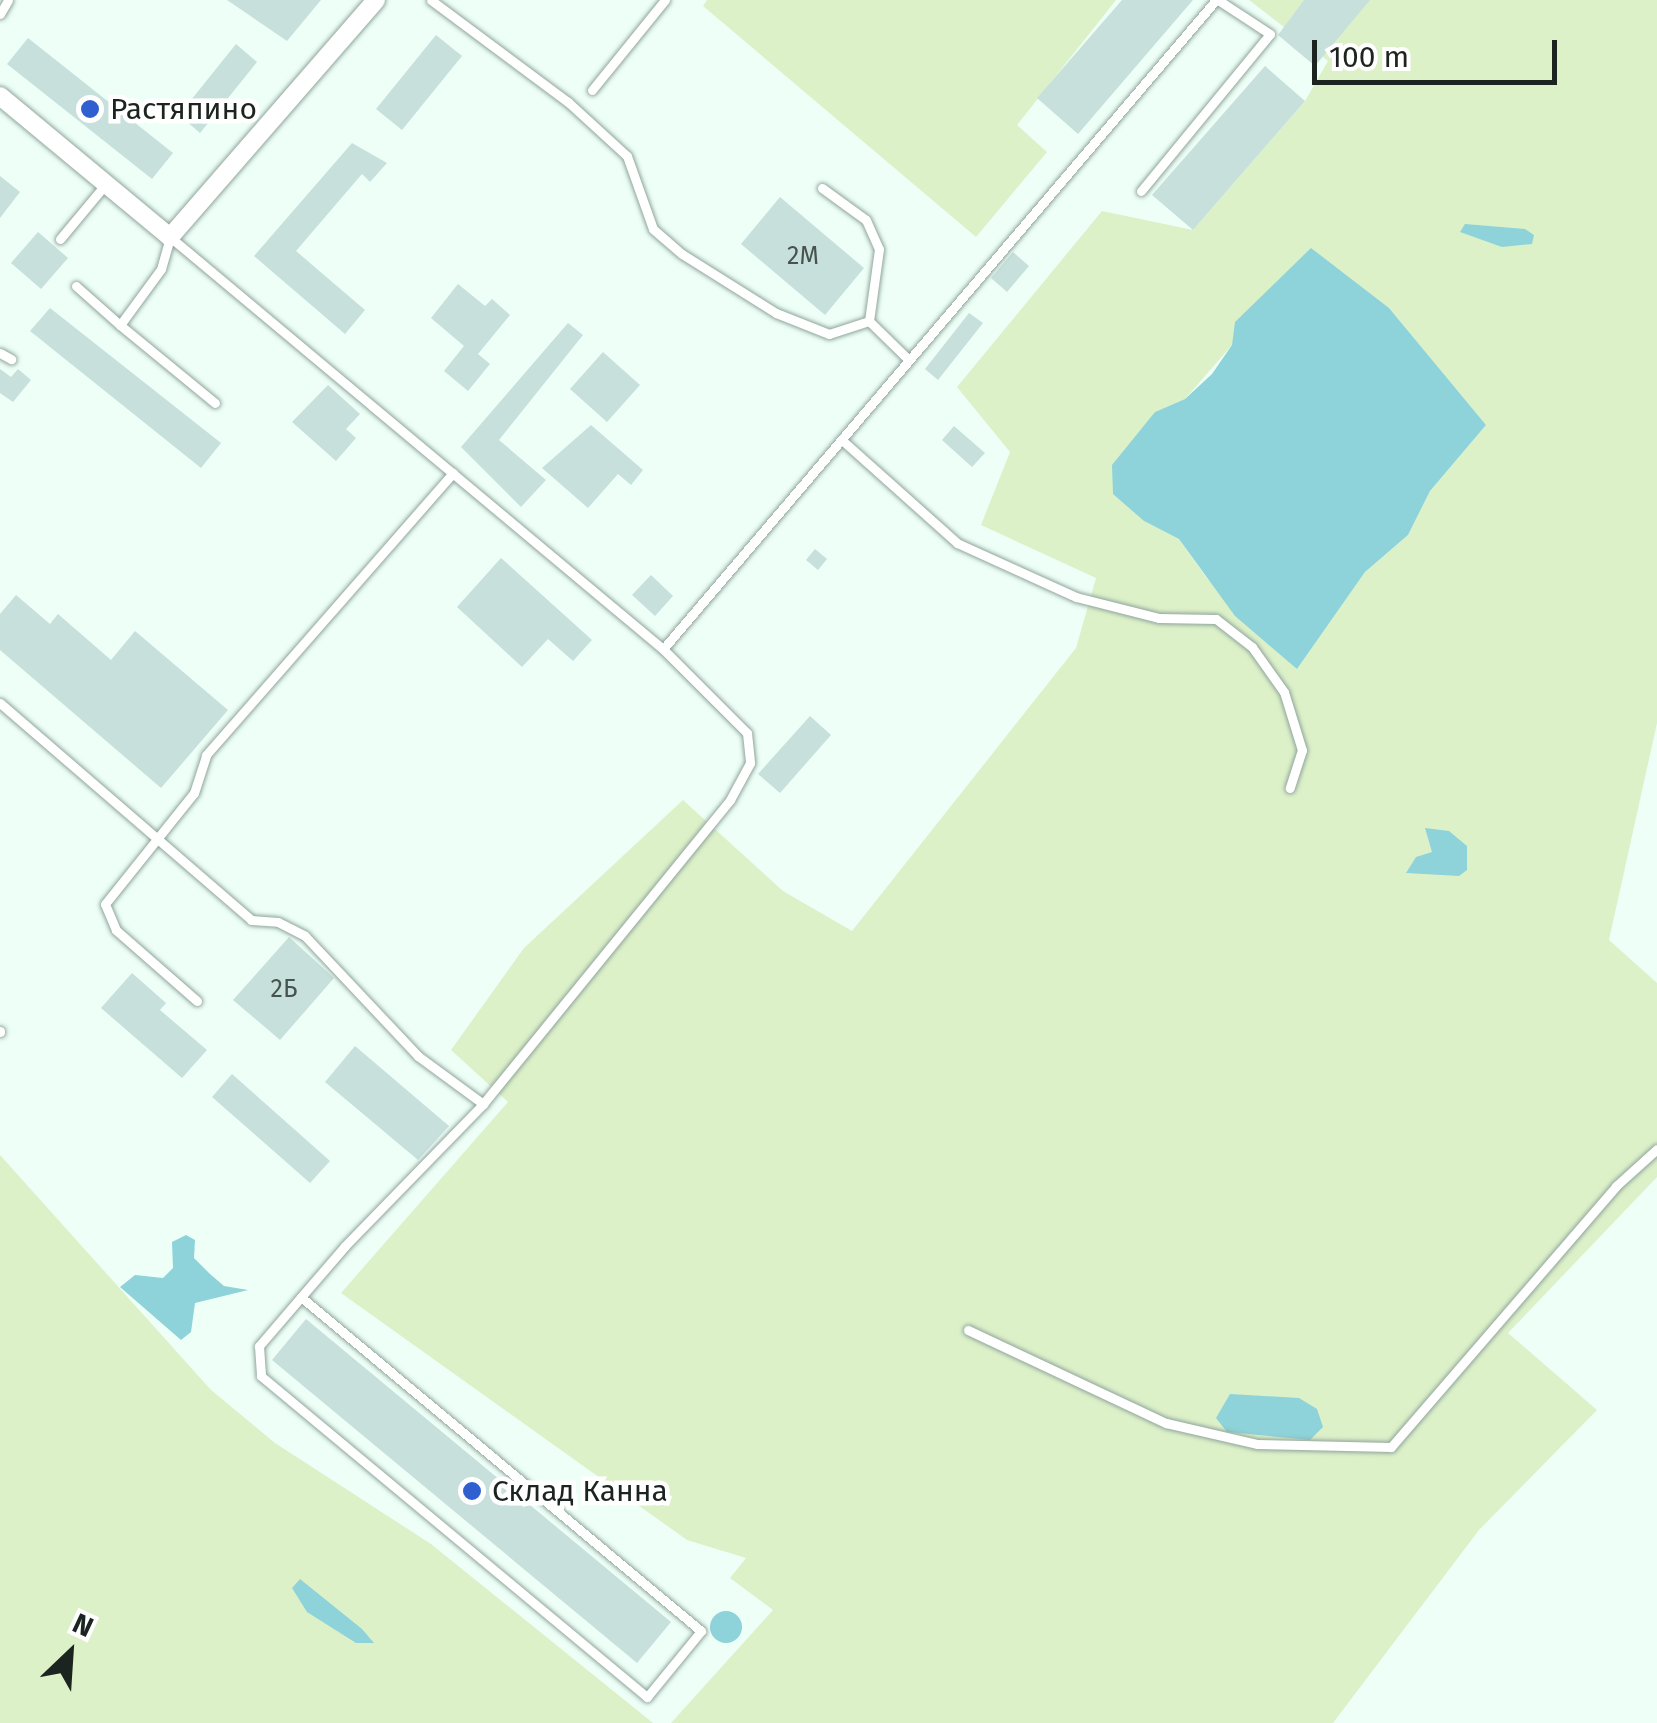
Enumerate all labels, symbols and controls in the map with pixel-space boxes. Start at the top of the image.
scale bar [1317,20,1562,82]
text: 100 m [1329,39,1409,75]
place label: Растяпино [110,91,257,127]
marker: Растяпино [79,98,101,120]
house number: 2М [787,241,819,271]
house number: 2Б [271,974,297,1004]
place label: Склад Канна [492,1473,668,1509]
marker: Склад Канна [461,1480,483,1502]
north arrow [20,1603,120,1703]
text: N [67,1606,98,1644]

